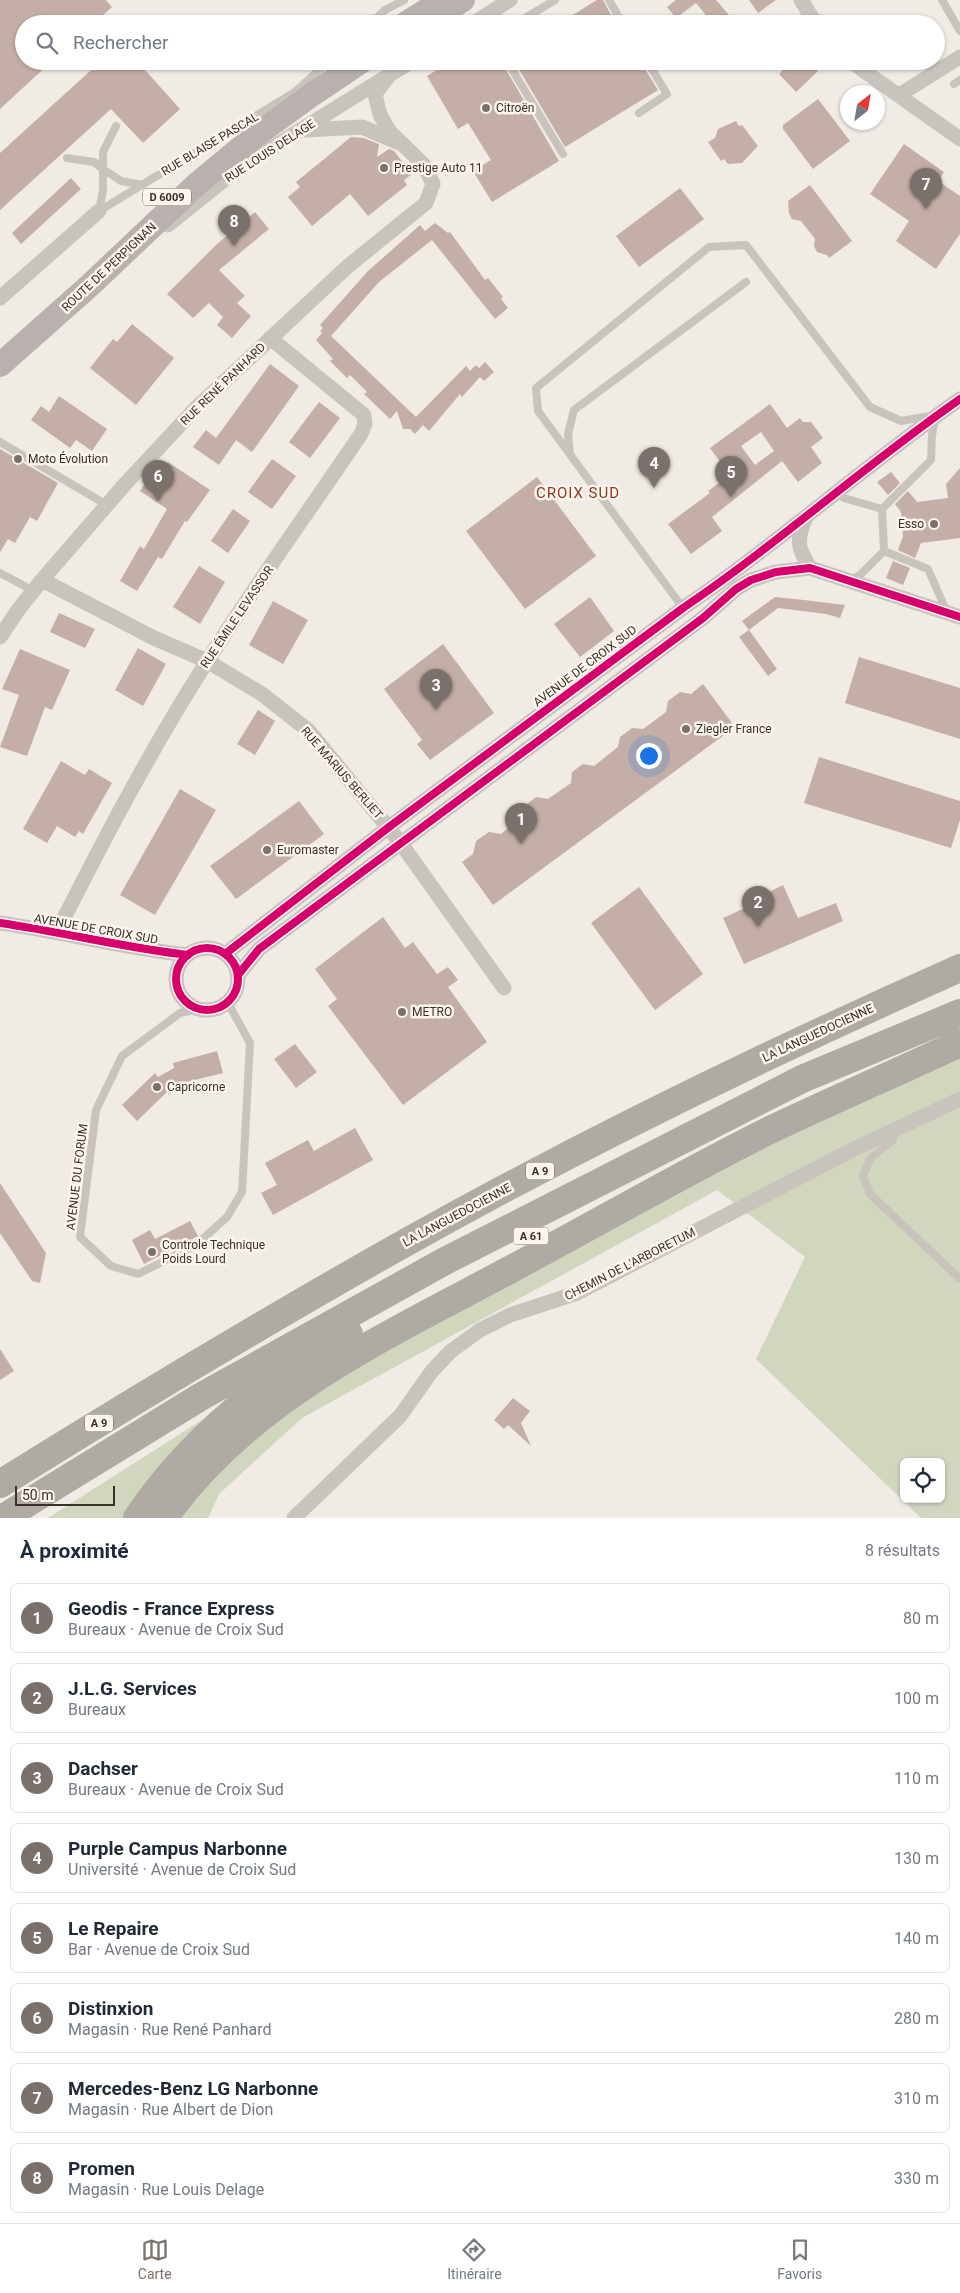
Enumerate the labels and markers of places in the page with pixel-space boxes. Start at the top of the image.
place label: Citroën [496,101,534,115]
marker: Citroën [480,102,492,114]
place label: Prestige Auto 11 [394,161,483,175]
marker: Prestige Auto 11 [378,162,390,174]
pin: 7 [910,168,942,209]
pin: 8 [218,205,250,246]
pin: 4 [638,447,670,488]
place label: Moto Évolution [28,451,108,466]
marker: Moto Évolution [12,453,24,465]
pin: 5 [715,456,747,497]
pin: 6 [142,460,174,501]
place label: Esso [898,517,924,531]
marker: Esso [928,518,940,530]
pin: 3 [420,669,452,710]
place label: Ziegler France [696,722,772,736]
marker: Ziegler France [680,723,692,735]
pin: 1 [505,803,537,844]
place label: Euromaster [277,843,339,857]
marker: Euromaster [261,844,273,856]
pin: 2 [742,886,774,927]
place label: METRO [412,1005,452,1019]
marker: METRO [396,1006,408,1018]
place label: Capricorne [167,1080,225,1094]
marker: Capricorne [151,1081,163,1093]
place label: Controle Technique Poids Lourd [162,1238,265,1266]
marker: Controle Technique Poids Lourd [146,1246,158,1258]

